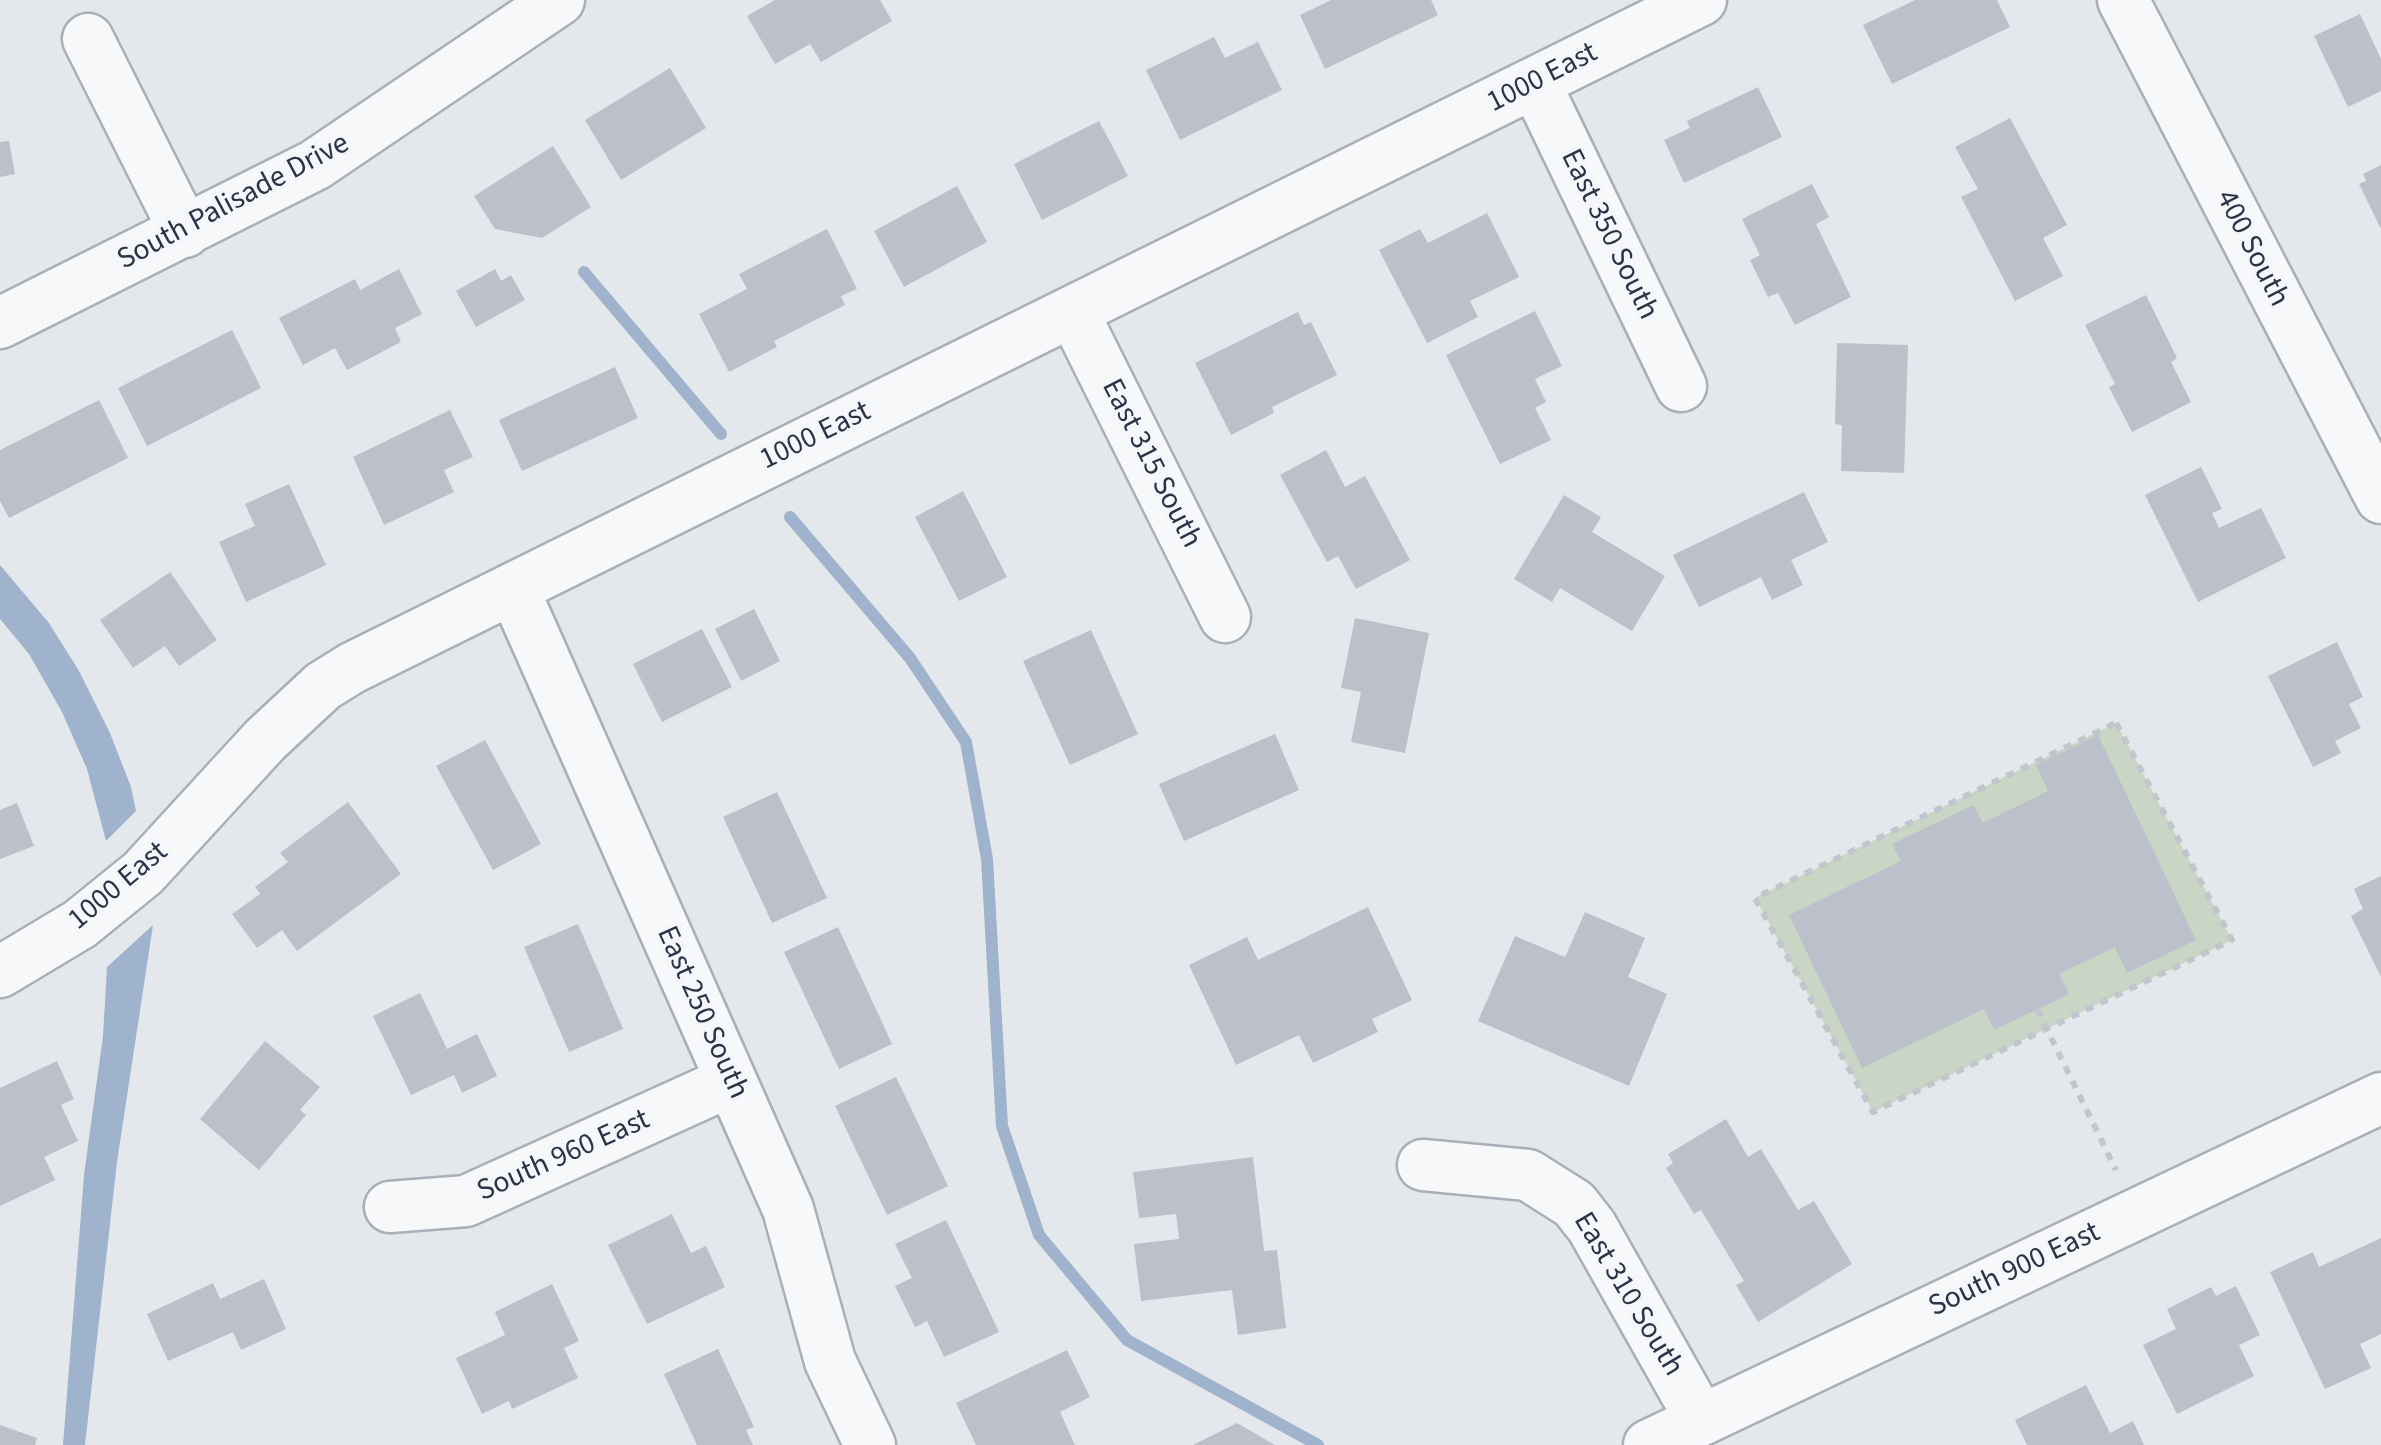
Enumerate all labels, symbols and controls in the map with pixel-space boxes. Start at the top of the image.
street label: 1000 East [1482,36,1604,122]
street label: South Palisade Drive [112,127,356,279]
street label: East 350 South [1551,144,1665,326]
street label: 400 South [2206,185,2296,313]
street label: East 315 South [1092,373,1208,555]
street label: 1000 East [755,395,877,479]
street label: 1000 East [62,835,176,939]
street label: East 250 South [647,921,755,1105]
street label: South 960 East [472,1103,656,1211]
street label: East 310 South [1564,1207,1690,1383]
street label: South 900 East [1924,1216,2106,1326]

